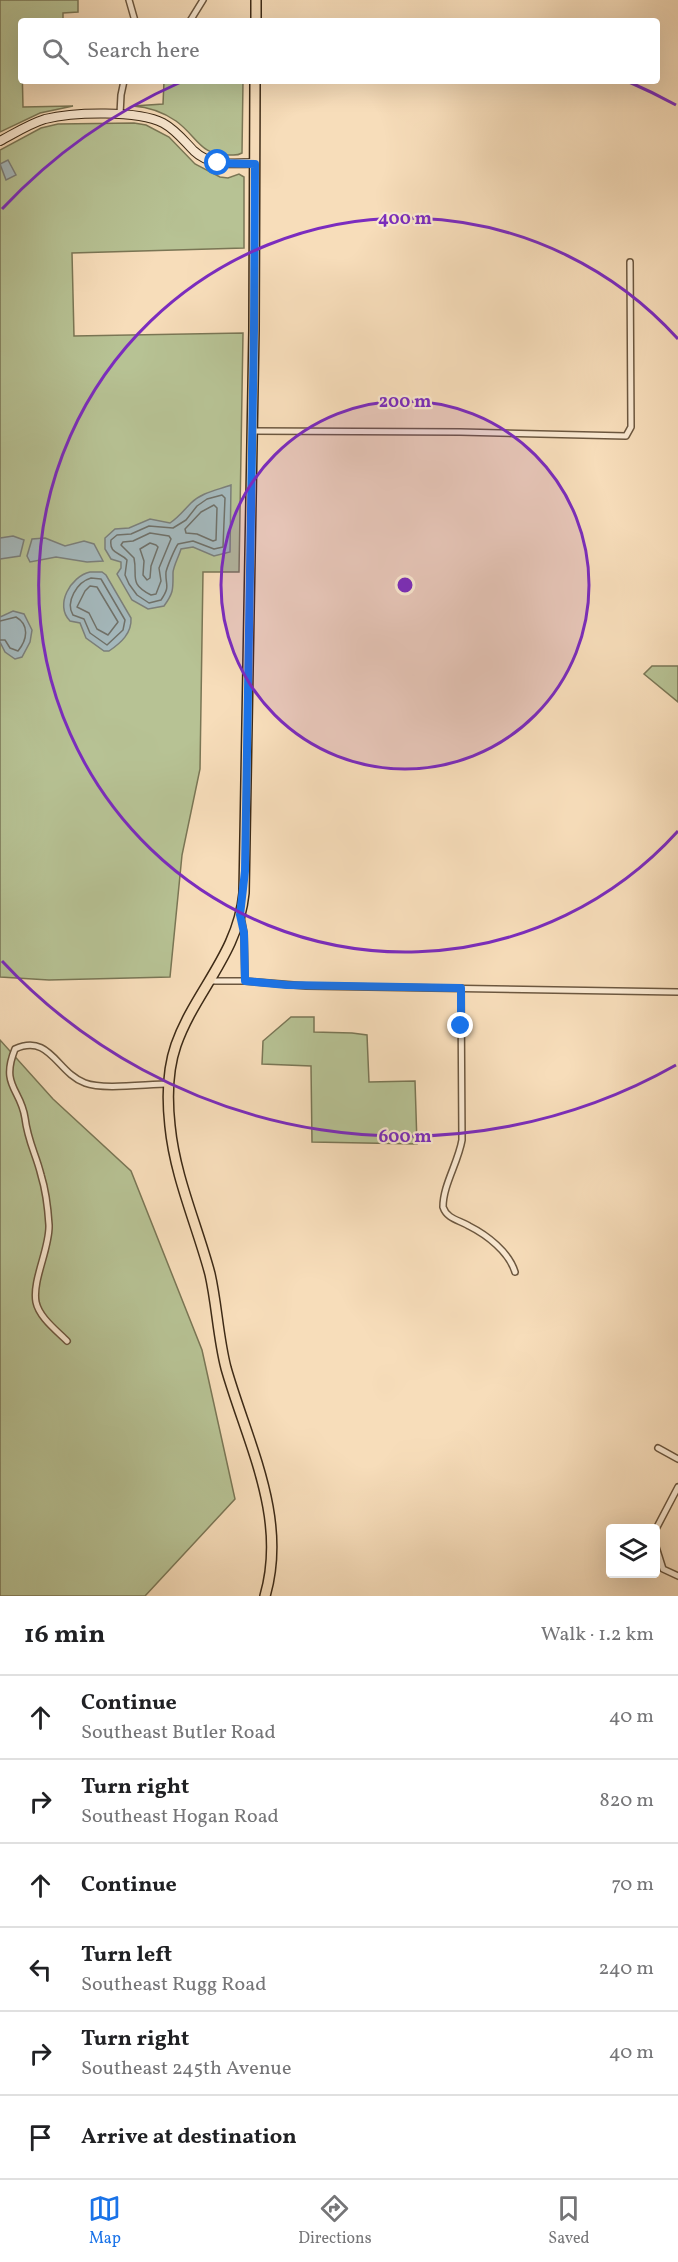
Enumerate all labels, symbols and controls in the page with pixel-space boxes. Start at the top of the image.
search box [18,18,660,84]
icon: search [39,35,72,68]
text: Search here [87,36,200,67]
route start [204,149,230,175]
text: 400 m [378,207,432,232]
text: 200 m [379,390,431,415]
centre of rings [395,575,415,595]
route end [447,1012,473,1038]
text: 600 m [378,1125,432,1150]
map controls [606,1524,660,1578]
button: layers [606,1524,660,1578]
text: 16 min [24,1617,105,1653]
text: Walk · 1.2 km [541,1621,654,1649]
text: Continue [81,1688,177,1719]
icon: ahead [24,1701,57,1734]
text: 40 m [609,1703,654,1731]
text: Southeast Butler Road [81,1719,276,1747]
text: Turn right [81,1772,189,1803]
icon: right [24,1785,57,1818]
text: 820 m [600,1787,654,1815]
text: Southeast Hogan Road [81,1803,279,1831]
icon: ahead [24,1869,57,1902]
text: Continue [81,1870,177,1901]
text: 70 m [611,1871,654,1899]
text: Turn left [81,1940,172,1971]
icon: left [24,1953,57,1986]
text: 240 m [599,1955,654,1983]
text: Southeast Rugg Road [81,1971,266,1999]
text: Turn right [81,2024,189,2055]
icon: right [24,2037,57,2070]
text: 40 m [609,2039,654,2067]
text: Southeast 245th Avenue [81,2055,291,2083]
icon: arrive [24,2121,57,2154]
text: Arrive at destination [81,2122,297,2153]
tab: Map [88,2192,121,2250]
tab: Directions [298,2192,372,2250]
tab: Saved [548,2192,590,2250]

